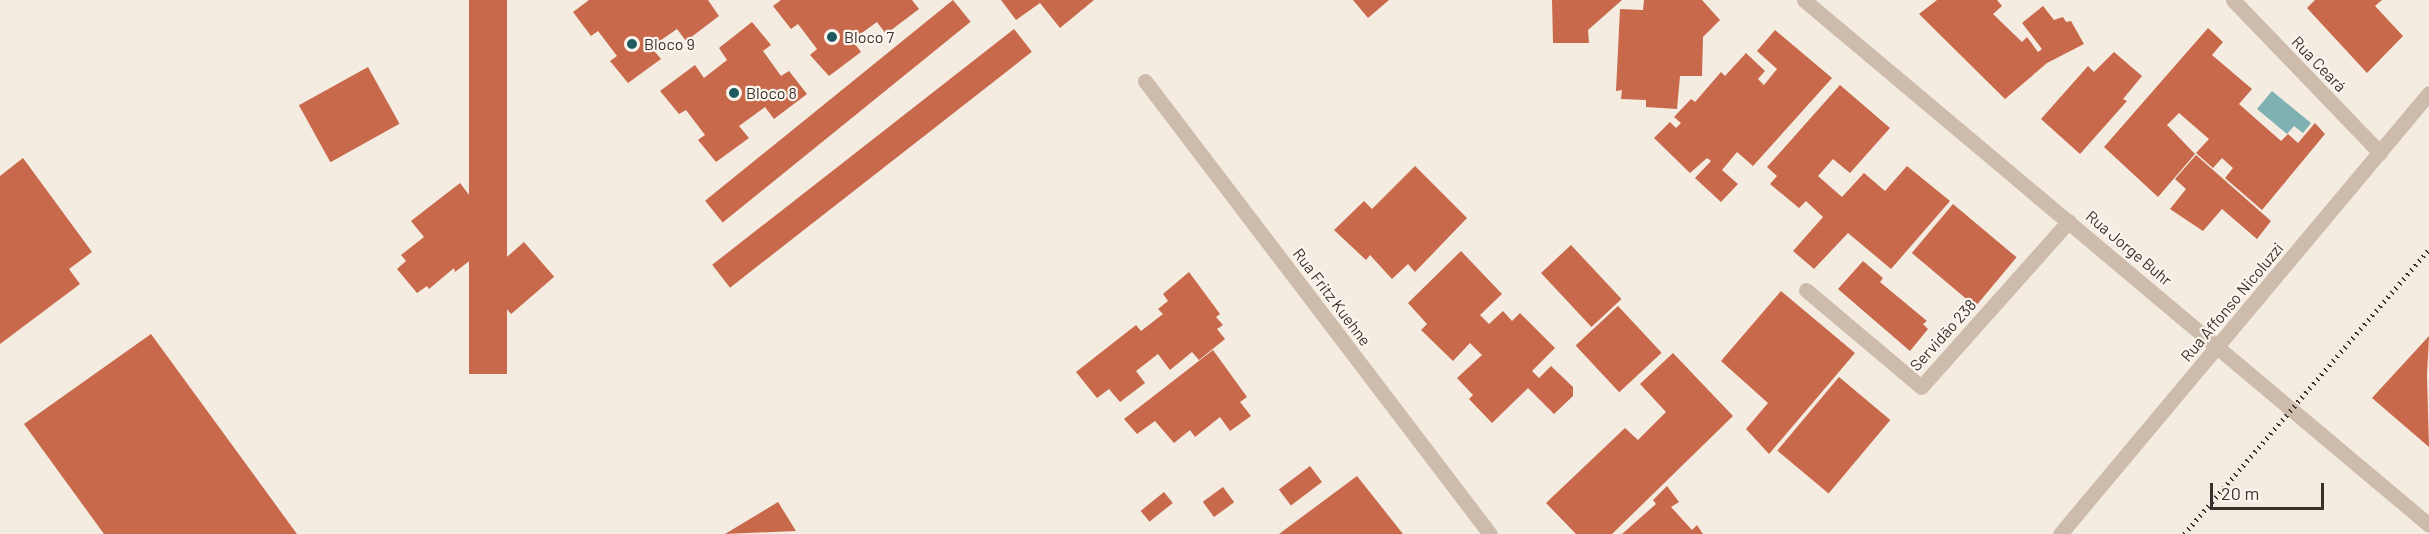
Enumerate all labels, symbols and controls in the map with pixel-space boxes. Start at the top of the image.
place label: Bloco 7 [844,27,894,47]
marker: Bloco 7 [825,30,839,44]
street label: Rua Ceará [2288,32,2350,96]
place label: Bloco 9 [644,34,695,54]
marker: Bloco 9 [625,37,639,51]
place label: Bloco 8 [746,83,797,103]
marker: Bloco 8 [727,86,741,100]
street label: Rua Jorge Buhr [2082,206,2176,290]
street label: Rua Affonso Nicoluzzi [2177,239,2287,365]
street label: Rua Fritz Kuehne [1289,244,1375,350]
street label: Servidão 238 [1906,295,1980,375]
scale bar [2213,471,2327,509]
text: 20 m [2221,482,2259,504]

